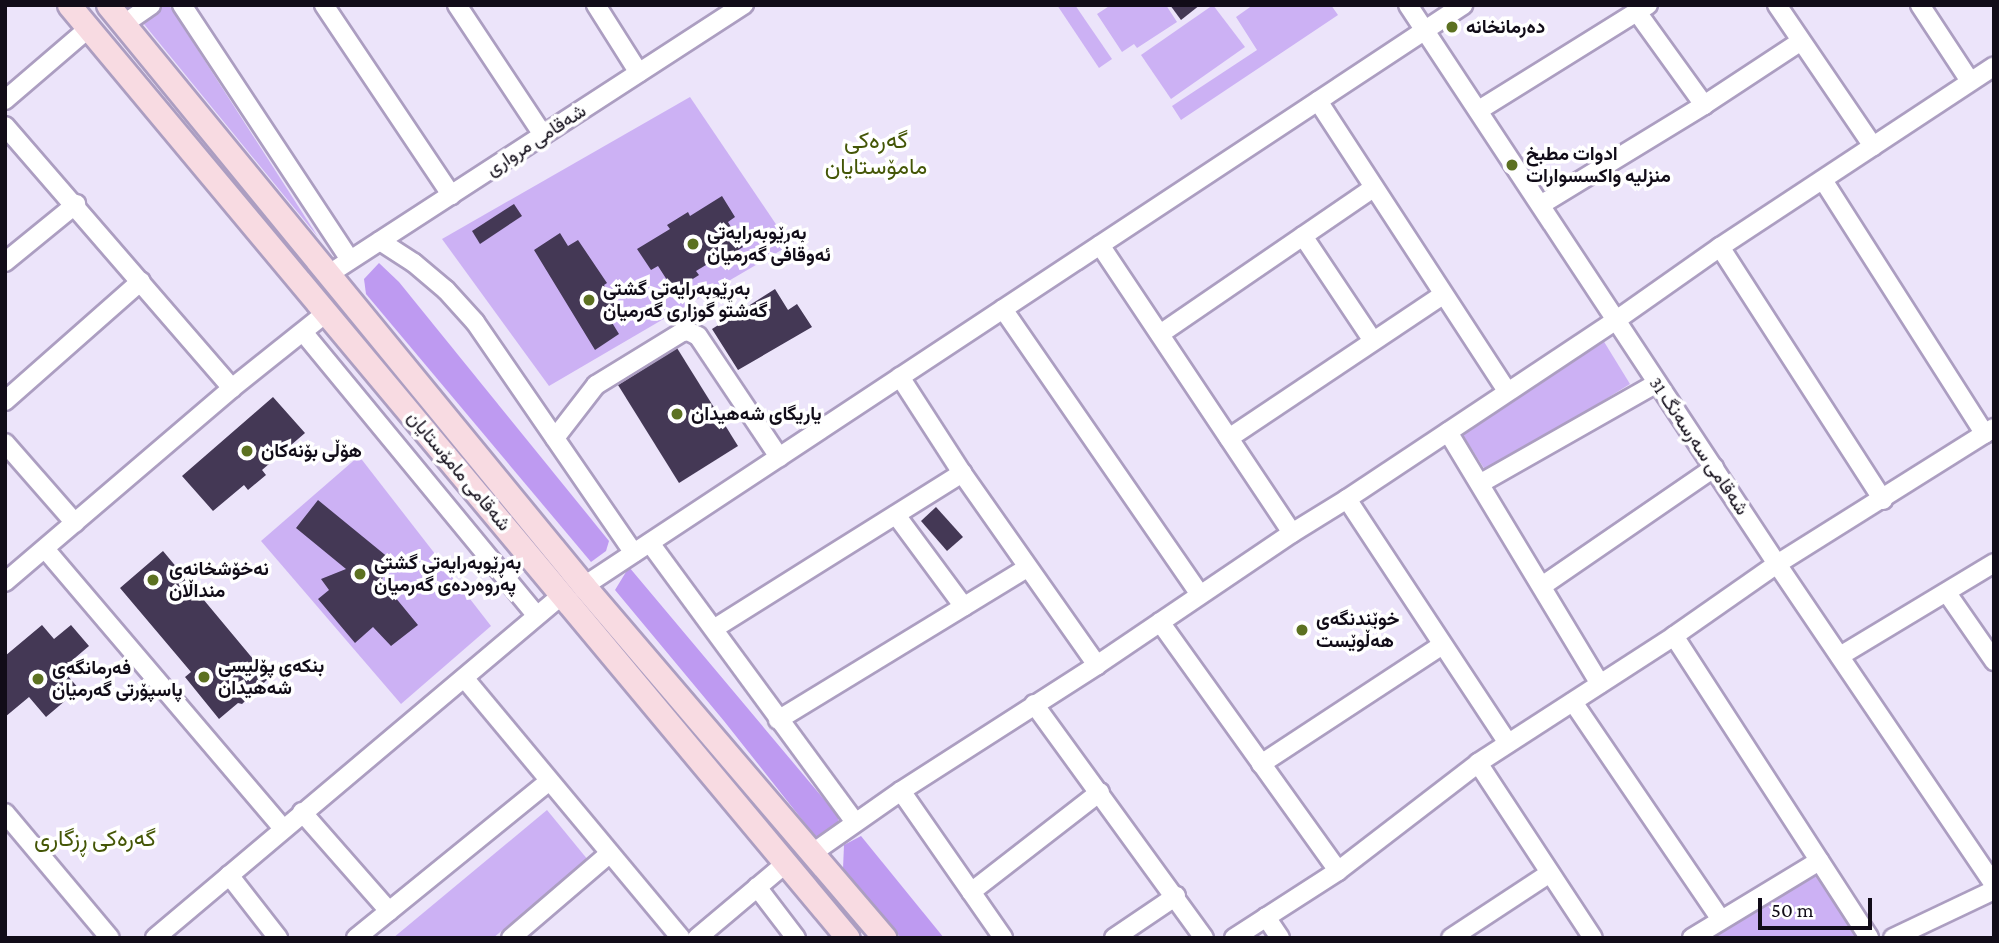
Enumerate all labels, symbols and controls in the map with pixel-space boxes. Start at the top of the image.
place label: دەرمانخانە [1466,16,1545,38]
marker: دەرمانخانە [1444,19,1460,35]
street label: شەقامی مرواری [482,99,590,181]
district label: گەرەکی مامۆستایان [825,126,927,180]
place label: ادوات مطبخ منزليه واكسسوارات [1526,143,1671,187]
marker: ادوات مطبخ منزليه واكسسوارات [1504,157,1520,173]
place label: بەڕێوبەرایەتی ئەوقافی گەرمیان [707,222,831,266]
marker: بەڕێوبەرایەتی ئەوقافی گەرمیان [685,236,701,252]
place label: بەڕێوبەرایەتی گشتی گەشتو گوزاری گەرمیان [603,278,768,322]
marker: بەڕێوبەرایەتی گشتی گەشتو گوزاری گەرمیان [581,292,597,308]
street label: شەقامی سەرسەنگ 31 [1644,373,1754,519]
place label: یاریگای شەهیدان [691,403,822,425]
street label: شەقامی مامۆستایان [402,406,516,536]
marker: یاریگای شەهیدان [669,406,685,422]
place label: هۆڵی بۆنەکان [261,440,362,462]
marker: هۆڵی بۆنەکان [239,443,255,459]
place label: بەڕێوبەرایەتی گشتی پەروەردەی گەرمیان [374,552,521,596]
place label: نەخۆشخانەی منداڵان [169,558,269,602]
marker: بەڕێوبەرایەتی گشتی پەروەردەی گەرمیان [352,566,368,582]
marker: نەخۆشخانەی منداڵان [143,570,163,590]
place label: خوێندنگەی هەڵوێست [1316,608,1399,652]
marker: خوێندنگەی هەڵوێست [1294,622,1310,638]
place label: بنکەی پۆلیسی شەهیدان [218,655,324,699]
place label: فەرمانگەی پاسپۆرتی گەرمیان [52,657,183,701]
marker: بنکەی پۆلیسی شەهیدان [196,669,212,685]
marker: فەرمانگەی پاسپۆرتی گەرمیان [30,671,46,687]
district label: گەرەکی ڕزگاری [34,824,156,852]
scale bar [1761,884,1875,928]
text: 50 m [1771,898,1814,922]

